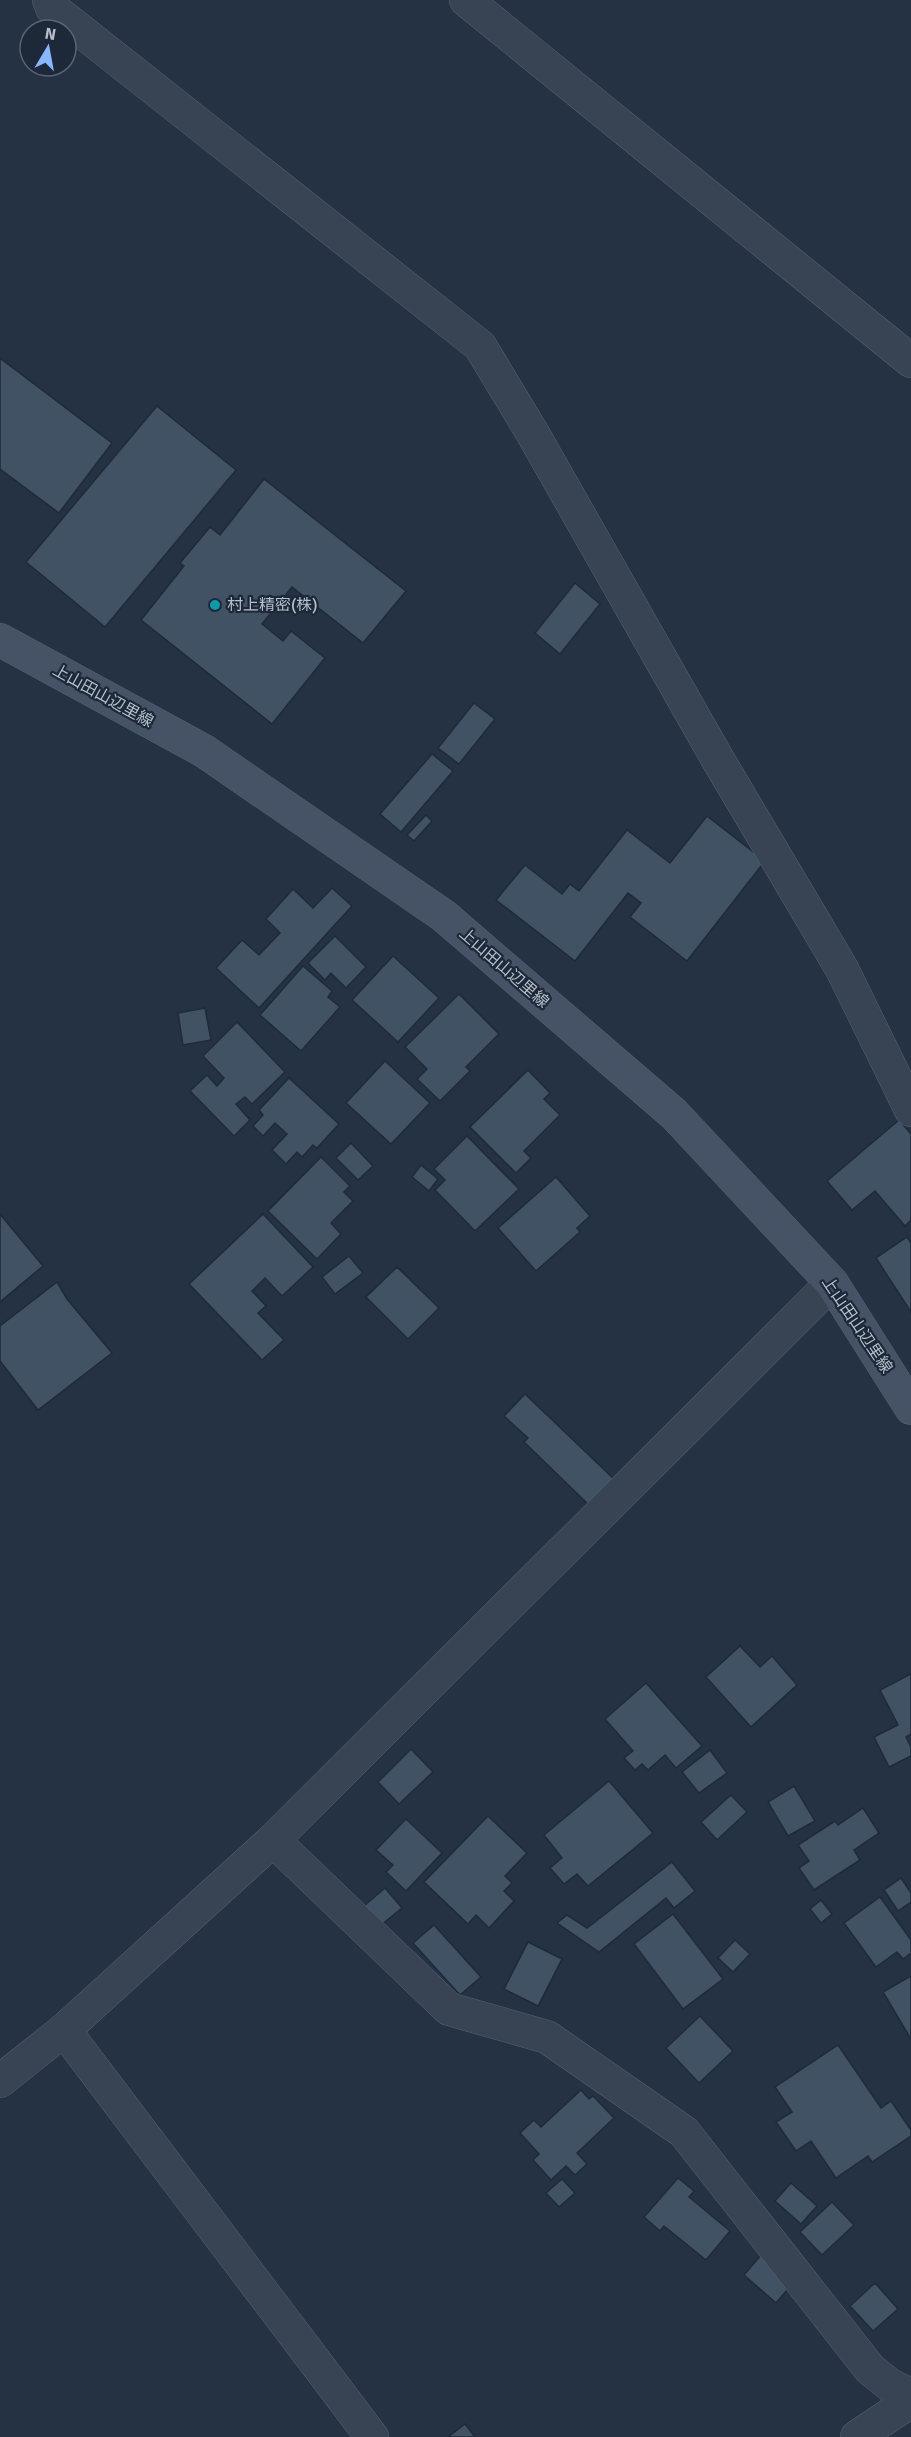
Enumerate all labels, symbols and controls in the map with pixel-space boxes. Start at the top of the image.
north arrow [18,18,78,78]
text: N [43,23,58,45]
place label: 村上精密(株) [227,595,318,615]
marker: 村上精密(株) [208,598,222,612]
street label: 上山田山辺里線 [49,660,157,732]
street label: 上山田山辺里線 [455,924,553,1012]
street label: 上山田山辺里線 [817,1273,897,1377]

